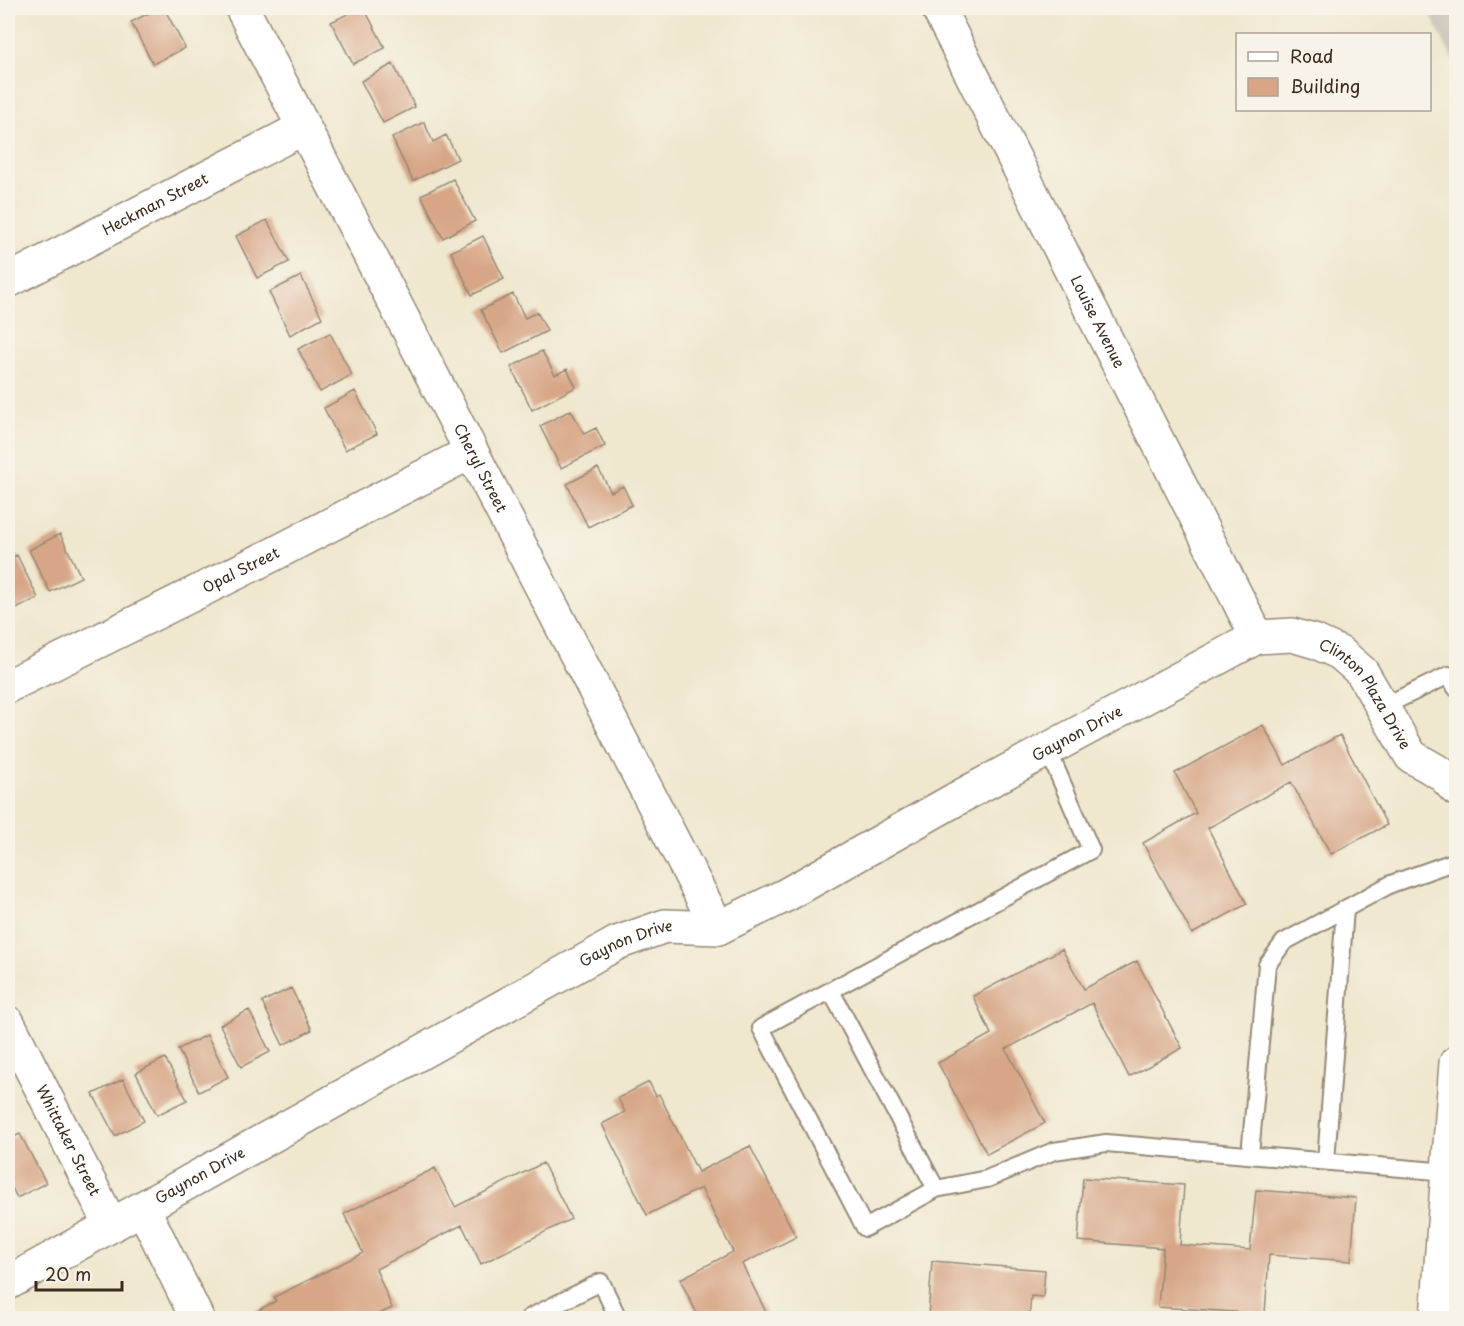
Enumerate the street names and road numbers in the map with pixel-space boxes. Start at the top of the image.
street label: Heckman Street [98,166,212,240]
street label: Louise Avenue [1065,271,1132,372]
street label: Cheryl Street [449,419,514,516]
street label: Opal Street [198,540,283,598]
street label: Clinton Plaza Drive [1316,632,1418,753]
street label: Gaynon Drive [1027,699,1126,766]
street label: Gaynon Drive [575,913,673,972]
street label: Whittaker Street [31,1080,107,1200]
street label: Gaynon Drive [150,1140,248,1209]

